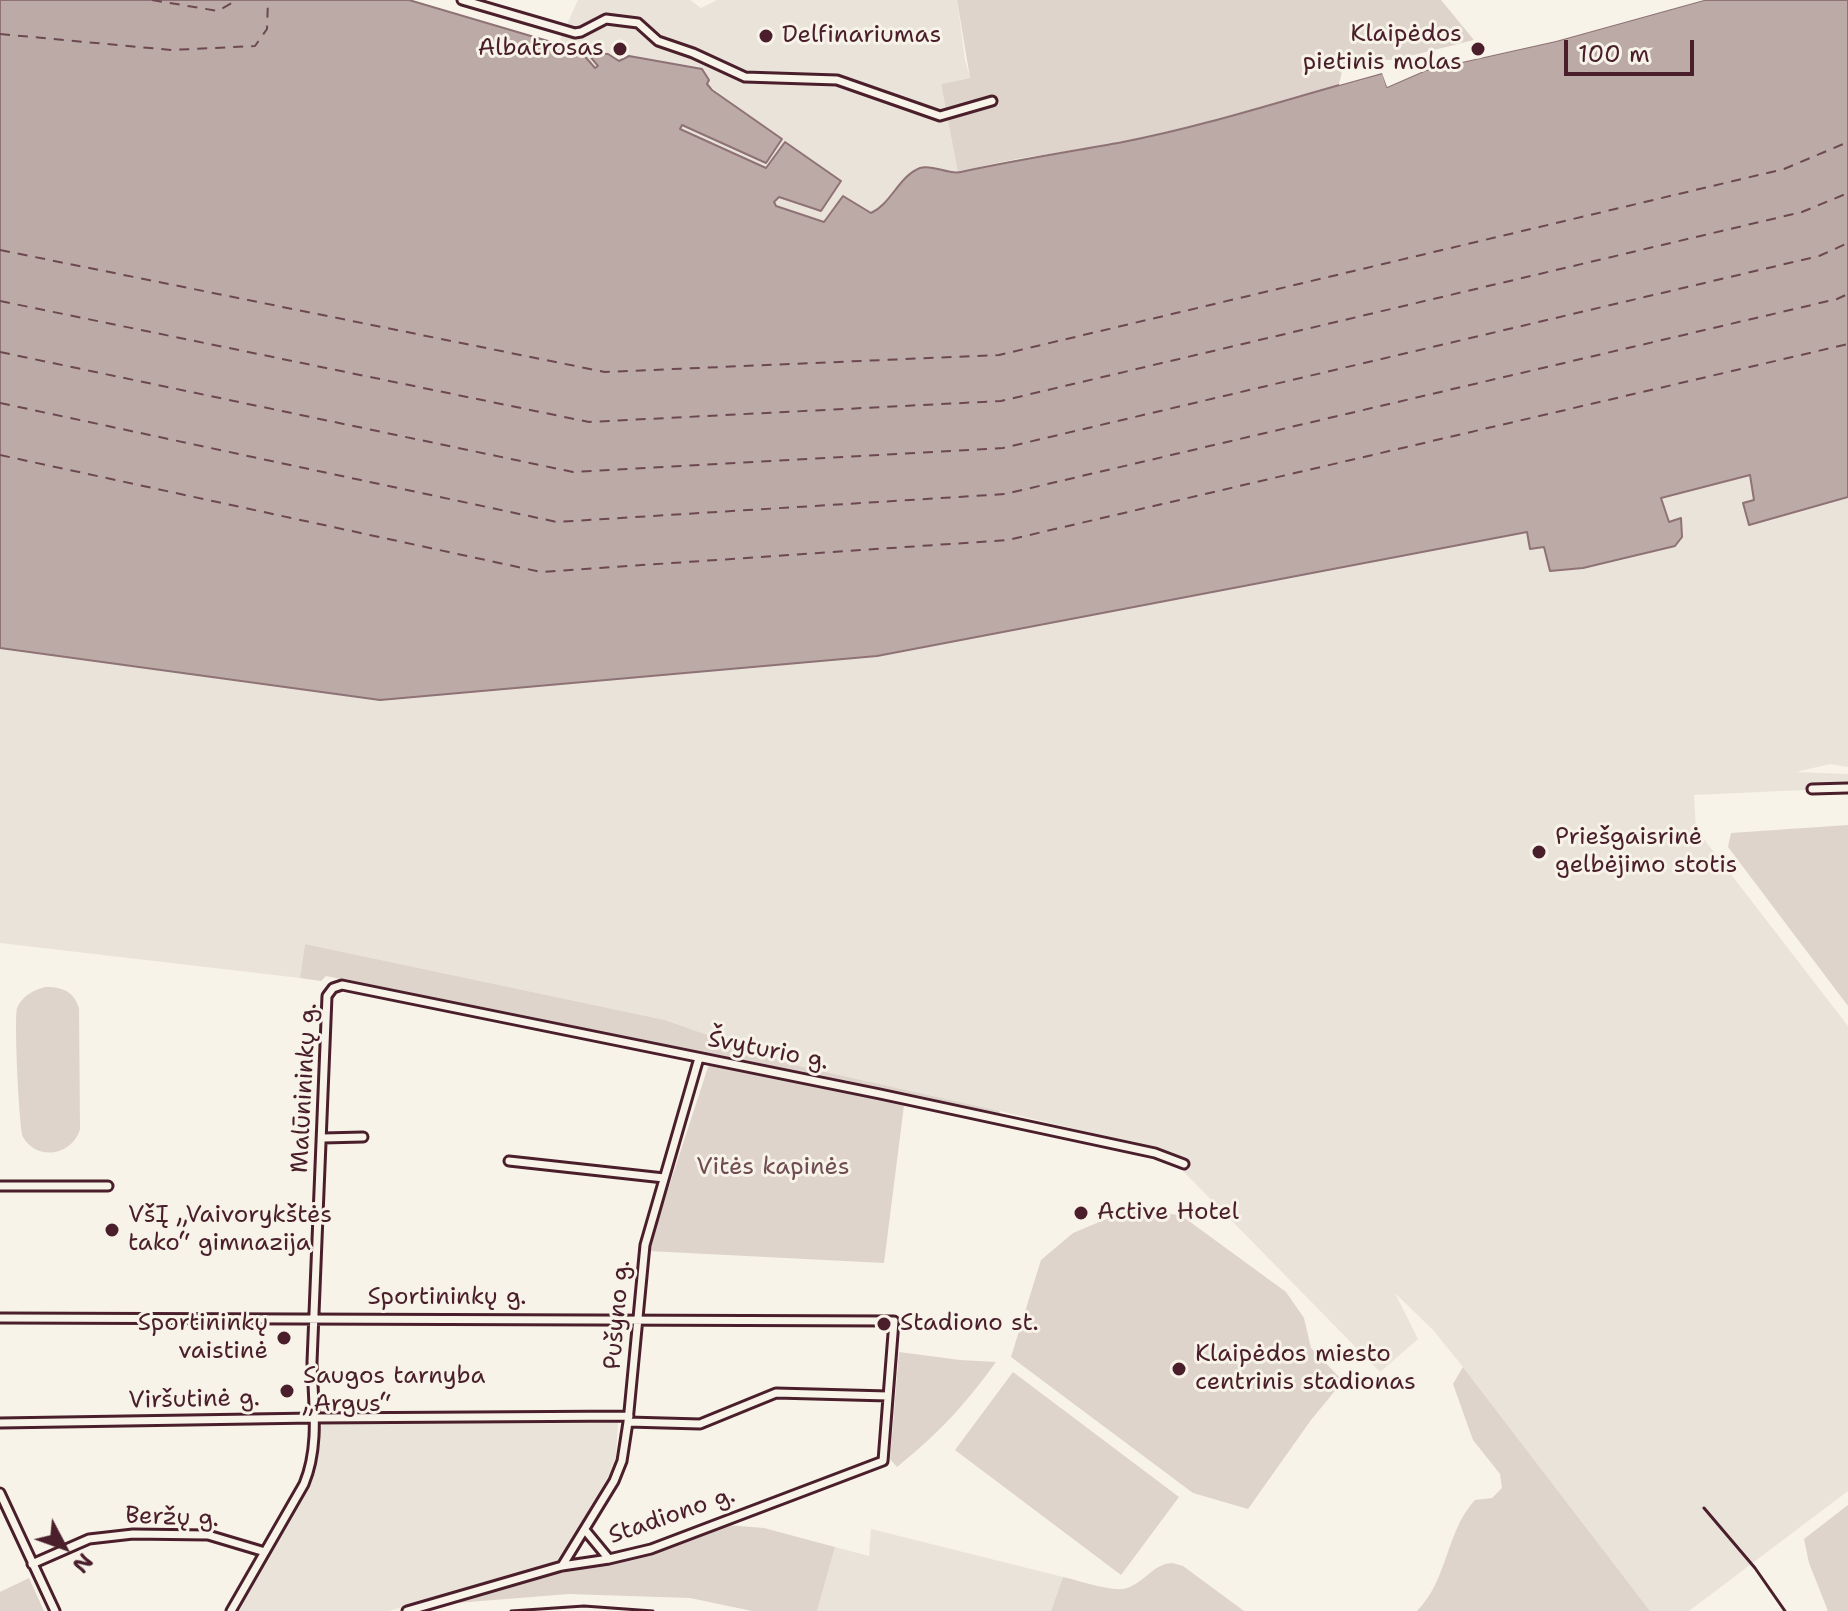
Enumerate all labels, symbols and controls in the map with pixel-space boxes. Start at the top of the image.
place label: Klaipėdos pietinis molas [1303,21,1462,77]
place label: Delfinariumas [782,22,941,50]
scale bar [1568,24,1698,74]
marker: Delfinariumas [757,27,775,45]
place label: Albatrosas [478,35,604,63]
text: 100 m [1578,38,1650,70]
marker: Albatrosas [611,40,629,58]
marker: Klaipėdos pietinis molas [1469,40,1487,58]
place label: Priešgaisrinė gelbėjimo stotis [1555,824,1737,880]
marker: Priešgaisrinė gelbėjimo stotis [1530,843,1548,861]
street label: Malūnininkų g. [286,1002,324,1174]
street label: Švyturio g. [705,1025,831,1077]
park label: Vitės kapinės [696,1154,850,1182]
place label: Active Hotel [1097,1199,1239,1227]
place label: VšĮ „Vaivorykštės tako“ gimnazija [128,1202,332,1258]
marker: Active Hotel [1072,1204,1090,1222]
marker: VšĮ „Vaivorykštės tako“ gimnazija [103,1221,121,1239]
street label: Pušyno g. [599,1259,637,1371]
street label: Sportininkų g. [368,1284,526,1312]
place label: Sportininkų vaistinė [138,1310,268,1366]
place label: Stadiono st. [900,1310,1039,1338]
marker: Stadiono st. [875,1315,893,1333]
marker: Sportininkų vaistinė [275,1329,293,1347]
place label: Klaipėdos miesto centrinis stadionas [1195,1341,1416,1397]
marker: Klaipėdos miesto centrinis stadionas [1170,1360,1188,1378]
place label: Saugos tarnyba „Argus“ [303,1363,485,1419]
marker: Saugos tarnyba „Argus“ [278,1382,296,1400]
street label: Viršutinė g. [128,1384,260,1416]
street label: Stadiono g. [605,1481,739,1551]
street label: Beržų g. [125,1502,219,1534]
north arrow [24,1507,104,1587]
text: N [66,1547,99,1579]

